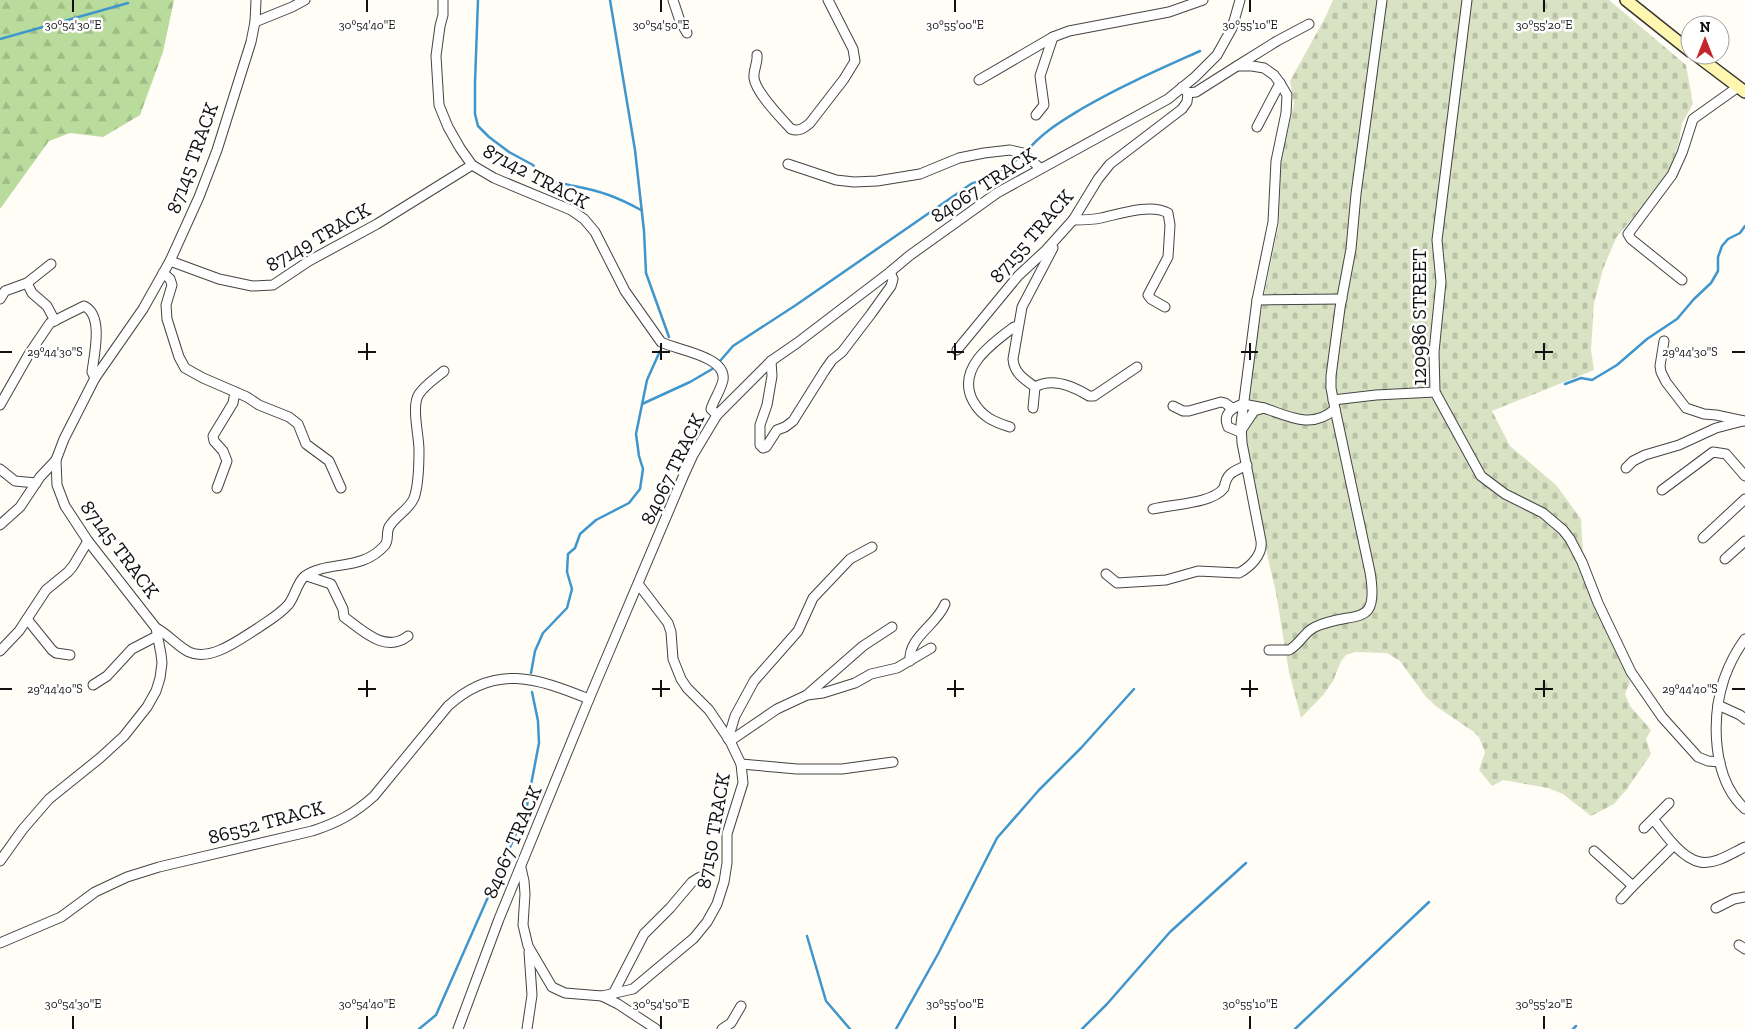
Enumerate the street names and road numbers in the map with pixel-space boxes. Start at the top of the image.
street label: 87145 TRACK [161,99,223,217]
street label: 87142 TRACK [479,138,593,214]
street label: 84067 TRACK [926,142,1040,228]
street label: 87155 TRACK [984,184,1078,287]
street label: 87149 TRACK [262,197,375,276]
street label: 120986 STREET [1407,248,1431,386]
street label: 84067 TRACK [635,410,709,528]
street label: 87145 TRACK [75,495,165,603]
street label: 87150 TRACK [691,771,735,891]
street label: 84067 TRACK [477,782,547,902]
street label: 86552 TRACK [205,795,327,849]

